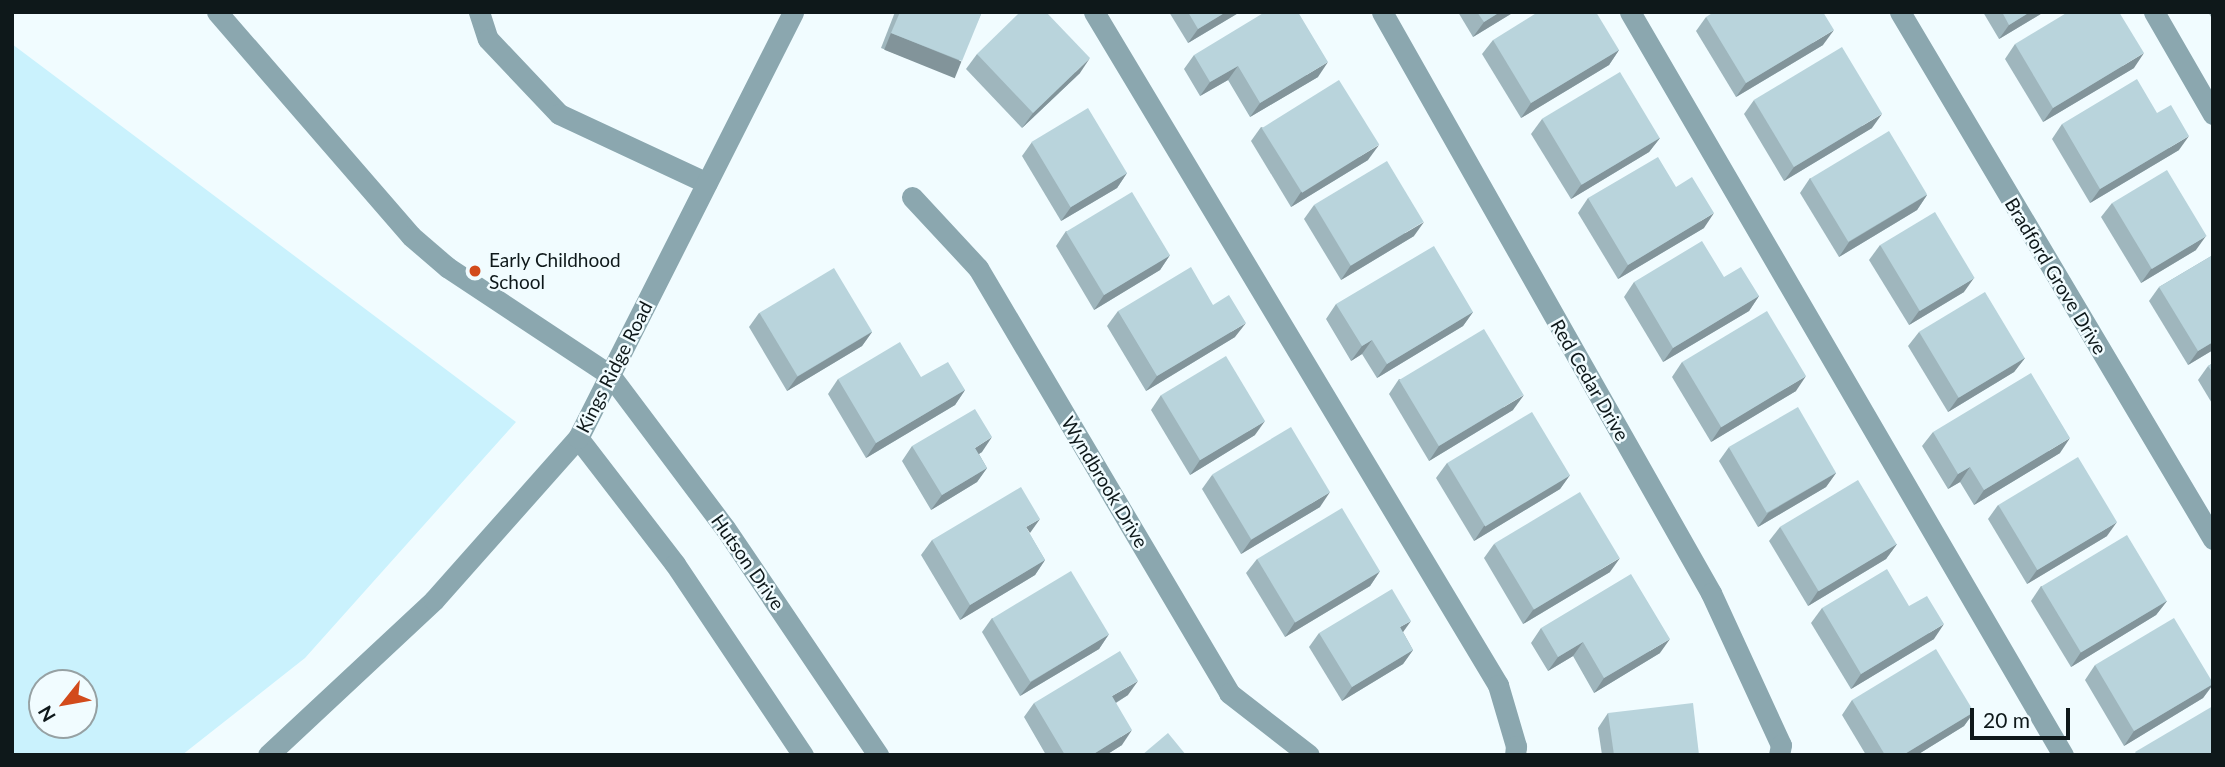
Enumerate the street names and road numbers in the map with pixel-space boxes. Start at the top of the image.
street label: Bradford Grove Drive [2000,194,2112,358]
street label: Kings Ridge Road [571,297,657,437]
street label: Red Cedar Drive [1546,315,1634,445]
street label: Wyndbrook Drive [1057,412,1153,552]
street label: Hutson Drive [707,510,789,614]

